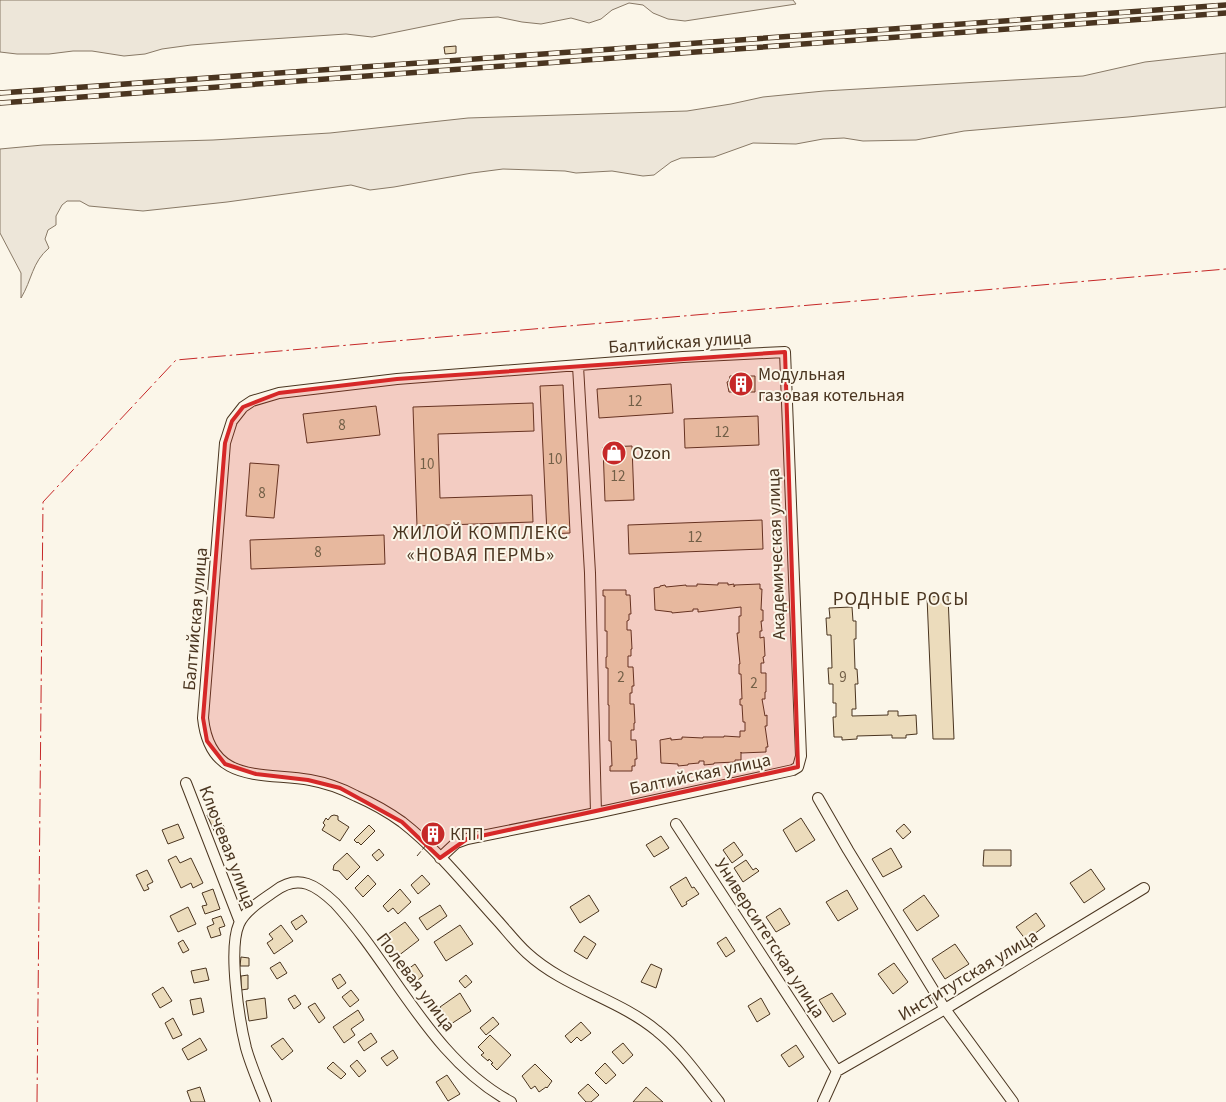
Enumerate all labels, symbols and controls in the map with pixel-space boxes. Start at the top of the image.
street label: Балтийская улица [607,325,753,360]
place label: Модульная газовая котельная [758,362,905,408]
building icon: Модульная газовая котельная [728,371,754,397]
house number: 12 [628,391,642,412]
house number: 8 [338,415,346,436]
house number: 12 [715,422,729,443]
shop icon: Ozon [601,440,627,466]
place label: Ozon [632,441,671,466]
house number: 10 [548,449,562,470]
house number: 10 [420,454,434,475]
house number: 12 [611,466,625,487]
street label: Академическая улица [761,468,792,640]
house number: 8 [258,483,266,504]
district label: ЖИЛОЙ КОМПЛЕКС «НОВАЯ ПЕРМЬ» [393,520,569,569]
house number: 12 [688,527,702,548]
house number: 8 [314,542,322,563]
street label: Балтийская улица [177,546,214,692]
district label: РОДНЫЕ РОСЫ [833,586,969,613]
house number: 2 [617,667,625,688]
house number: 9 [839,667,847,688]
house number: 2 [750,673,758,694]
street label: Балтийская улица [627,747,773,802]
street label: Ключевая улица [193,782,263,912]
building icon: КПП [420,821,446,847]
place label: КПП [450,822,484,847]
street label: Университетская улица [708,853,831,1023]
street label: Институтская улица [894,924,1043,1027]
street label: Полевая улица [370,928,461,1037]

